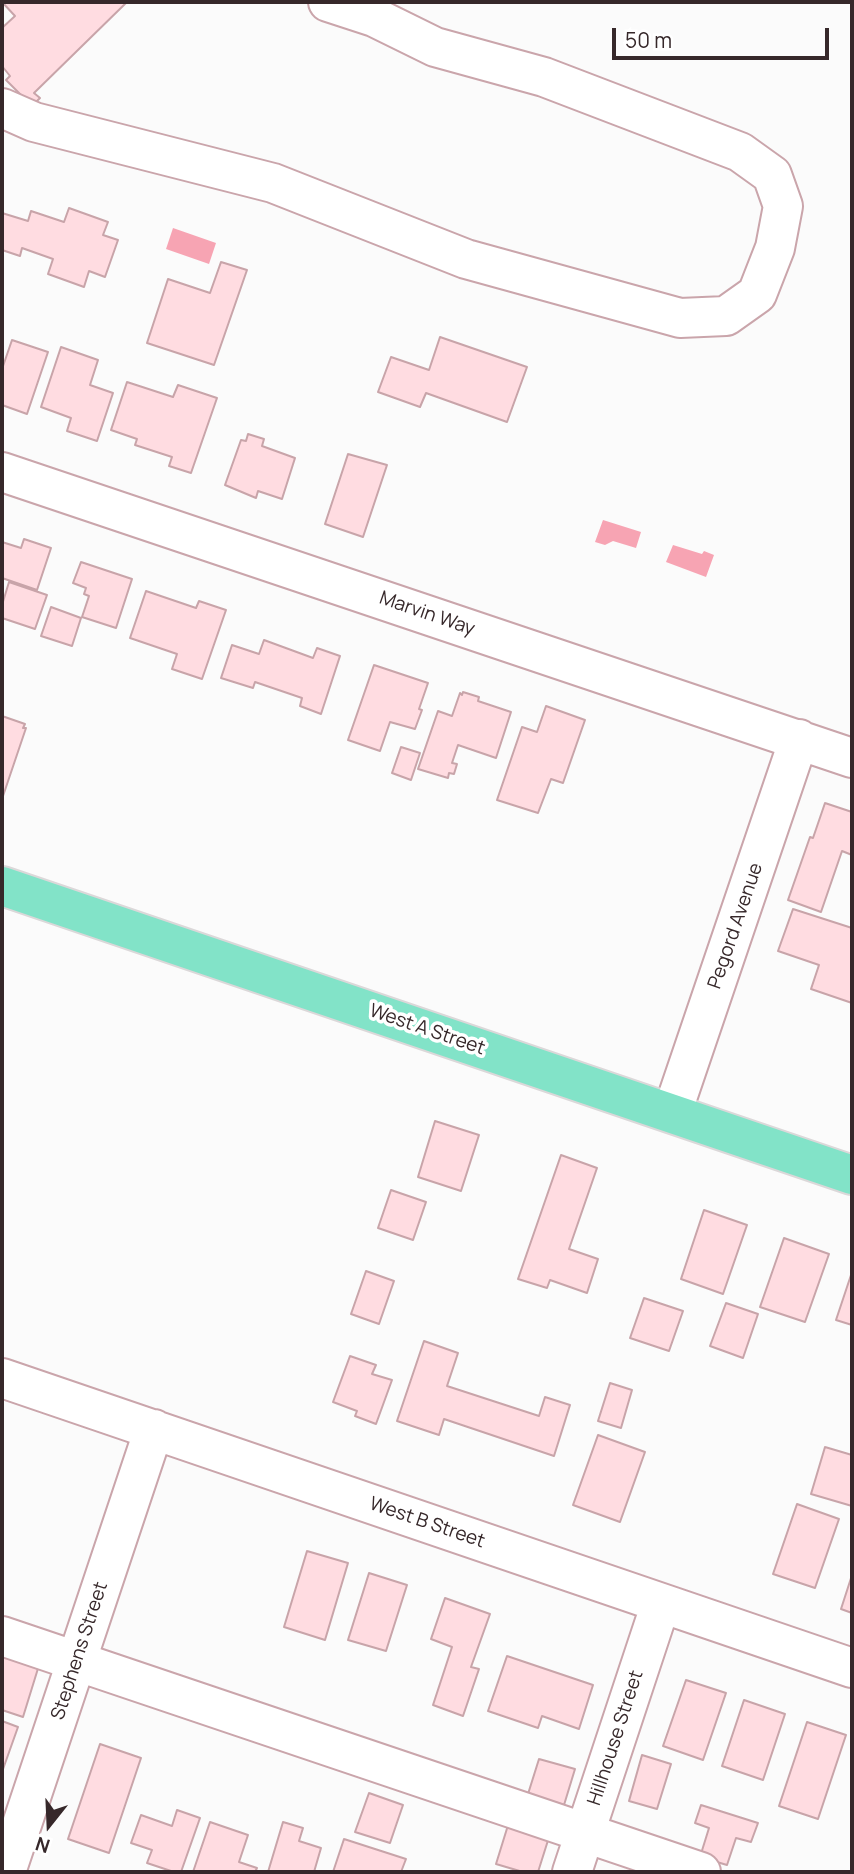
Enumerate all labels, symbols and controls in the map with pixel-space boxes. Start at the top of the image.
scale bar [616,14,833,58]
text: 50 m [625,26,672,54]
street label: Marvin Way [376,587,478,641]
street label: Pegord Avenue [704,860,768,992]
street label: West A Street [366,1000,488,1060]
street label: West B Street [366,1493,488,1553]
street label: Stephens Street [47,1579,113,1723]
street label: Hillhouse Street [583,1668,649,1808]
north arrow [14,1790,84,1860]
text: N [32,1830,53,1859]

